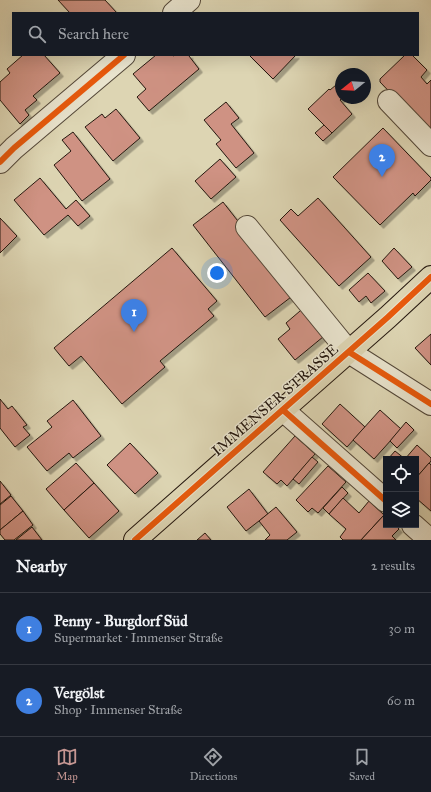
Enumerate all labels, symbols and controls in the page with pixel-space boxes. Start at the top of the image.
search box [12,12,419,56]
icon: search [26,23,48,45]
text: Search here [58,25,129,43]
north arrow [335,68,371,104]
pin: 2 [369,144,395,177]
your location [207,263,227,283]
pin: 1 [121,299,147,332]
street label: IMMENSER STRASSE [208,340,342,460]
map controls [383,456,419,528]
button: locate [383,456,419,492]
button: layers [383,492,419,528]
text: Nearby [16,556,67,577]
text: 2 results [371,558,415,574]
text: Penny - Burgdorf Süd [54,612,188,630]
text: 1 [26,621,32,637]
text: 30 m [389,621,415,637]
text: Supermarket · Immenser Straße [54,630,223,646]
text: Vergölst [54,684,105,702]
text: 2 [26,693,32,709]
text: 60 m [387,693,415,709]
text: Shop · Immenser Straße [54,702,183,718]
tab: Map [56,746,78,783]
tab: Directions [190,746,237,783]
tab: Saved [349,746,375,783]

